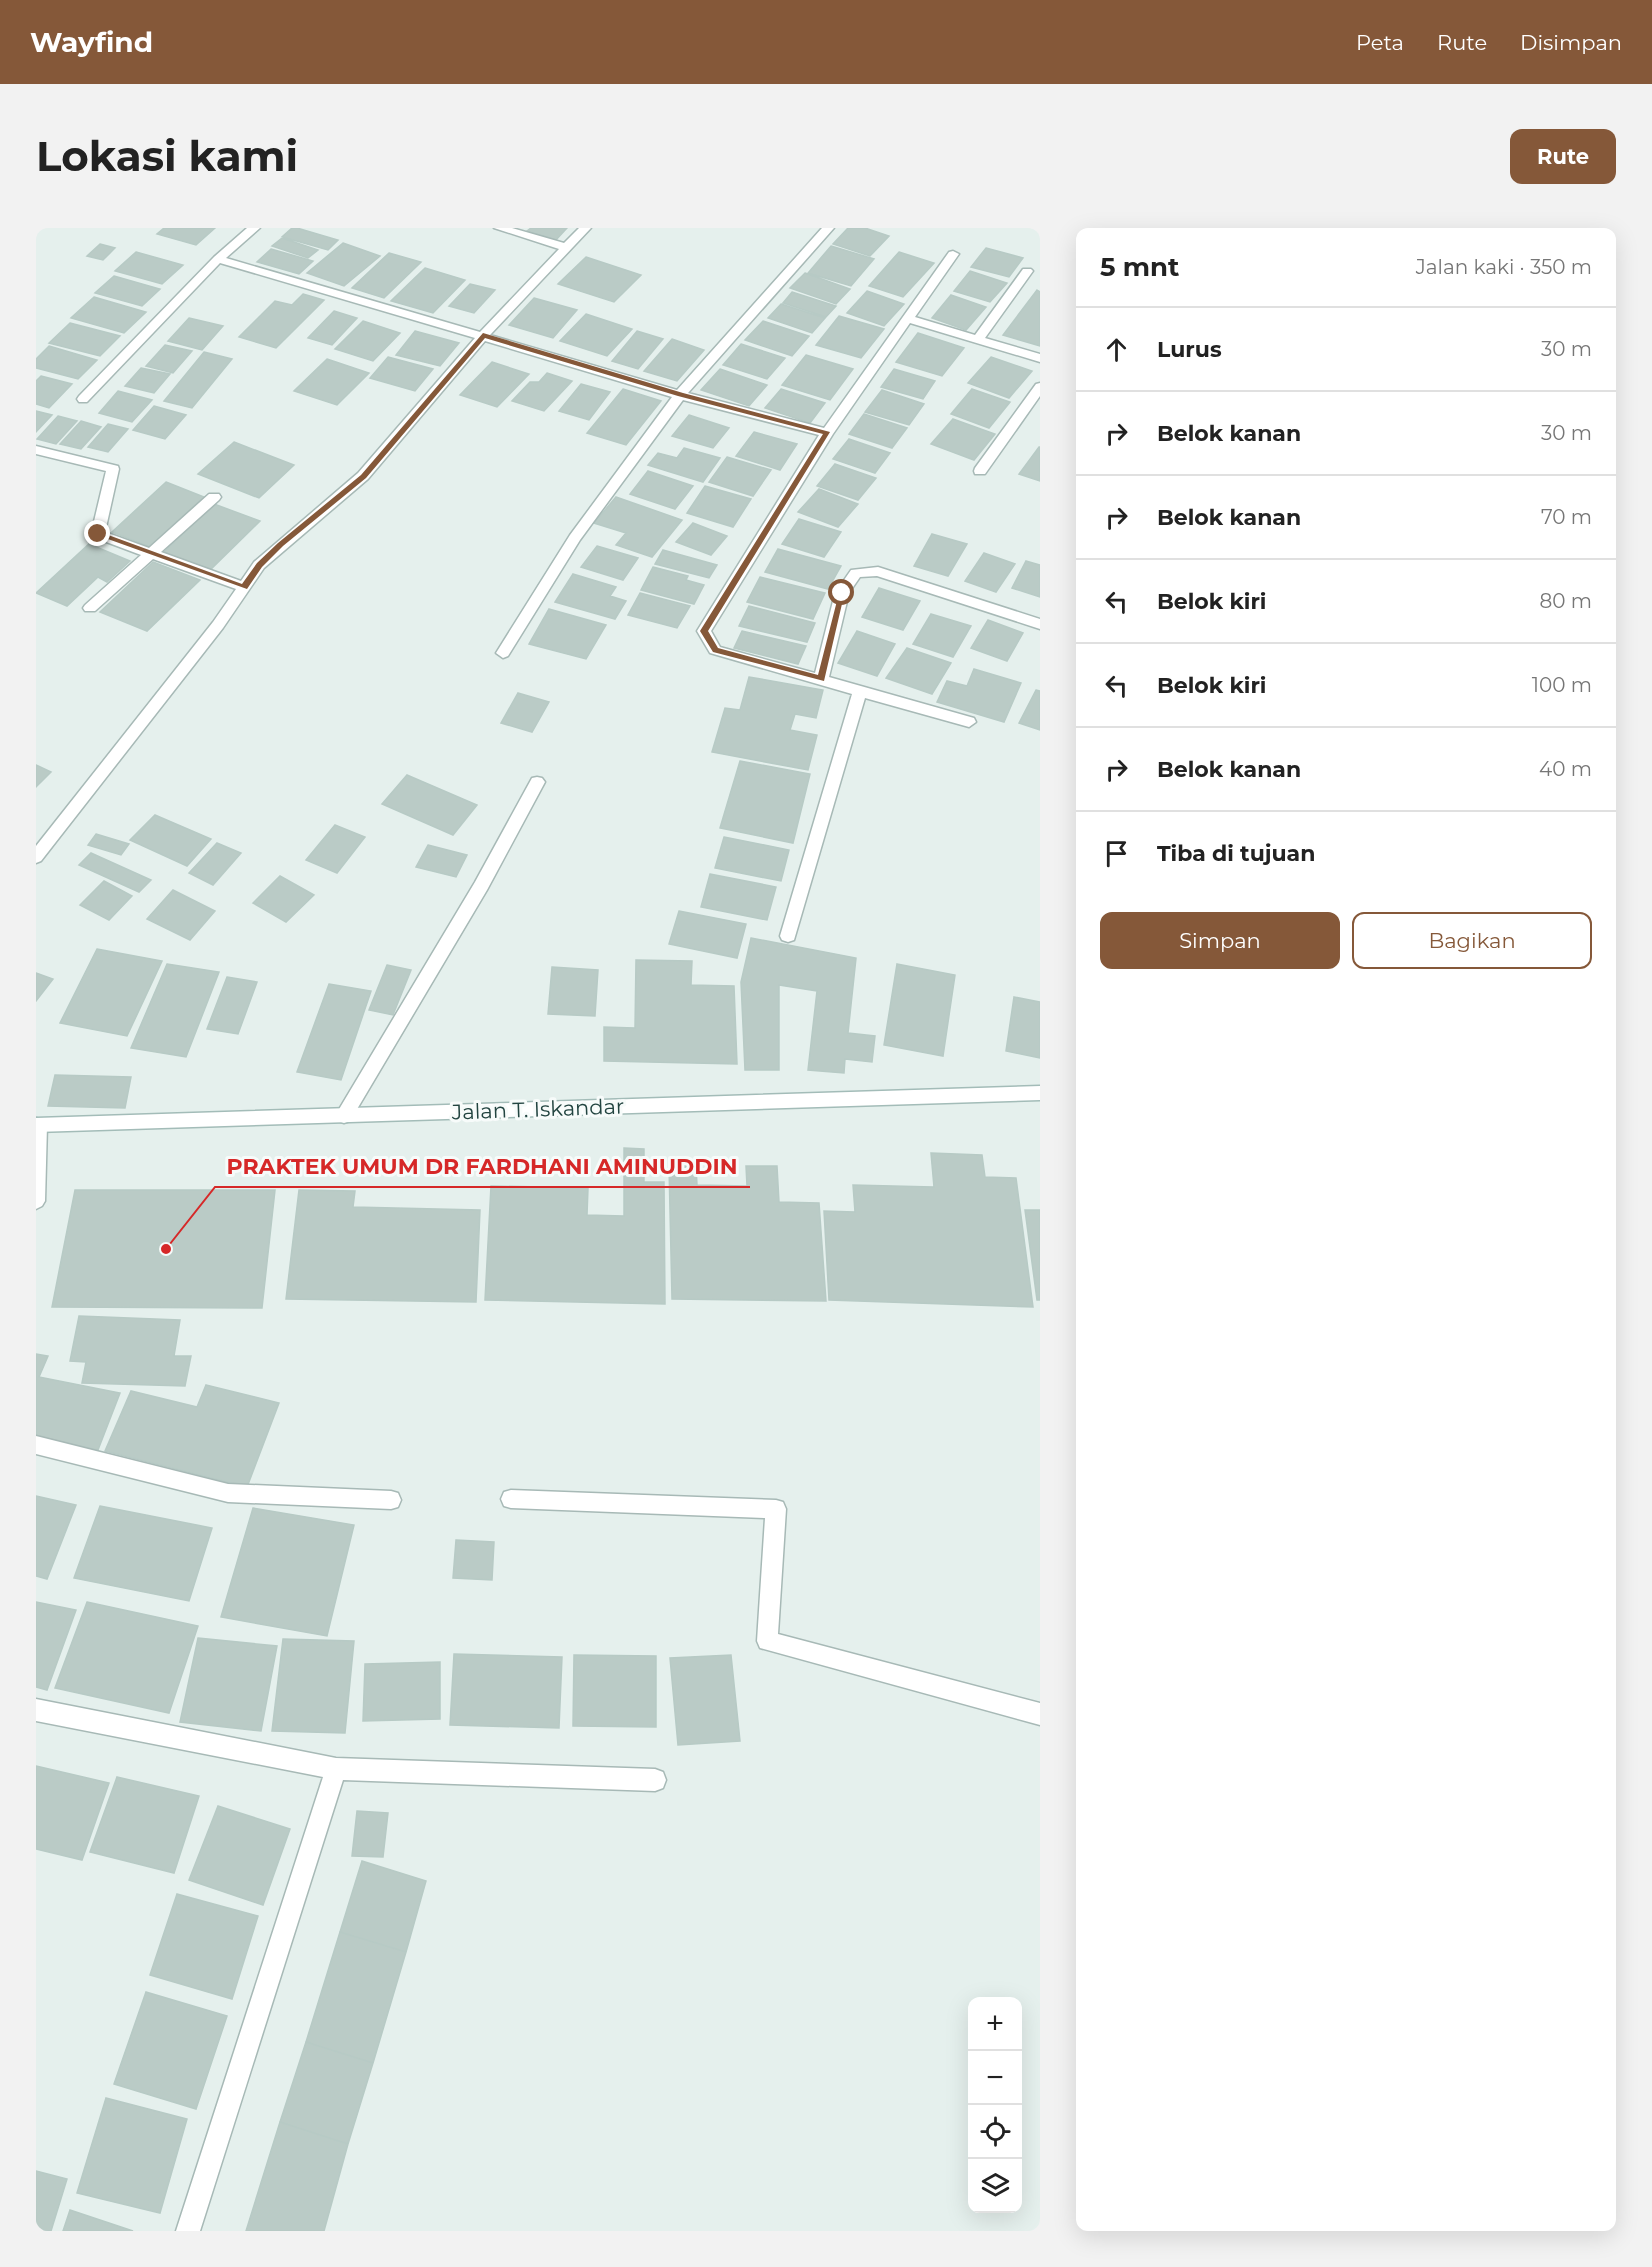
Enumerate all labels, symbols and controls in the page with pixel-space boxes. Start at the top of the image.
text: Wayfind [30,25,153,59]
text: Peta [1356,30,1404,55]
text: Rute [1437,30,1487,55]
text: Disimpan [1520,30,1622,55]
button: Rute [1510,129,1616,184]
text: Lokasi kami [36,130,298,182]
text: 5 mnt [1100,251,1179,283]
text: Jalan kaki · 350 m [1416,255,1592,279]
icon: ahead [1100,333,1133,366]
text: Lurus [1157,336,1222,363]
text: 30 m [1541,337,1592,361]
icon: right [1100,417,1133,450]
text: Belok kanan [1157,420,1301,447]
text: 30 m [1541,421,1592,445]
icon: right [1100,501,1133,534]
text: Belok kanan [1157,504,1301,531]
text: 70 m [1541,505,1592,529]
route end [84,520,110,546]
route start [828,579,854,605]
icon: left [1100,585,1133,618]
text: Belok kiri [1157,588,1266,615]
text: 80 m [1540,589,1592,613]
icon: left [1100,669,1133,702]
text: Belok kiri [1157,672,1266,699]
text: 100 m [1532,673,1592,697]
icon: right [1100,753,1133,786]
text: Belok kanan [1157,756,1301,783]
text: 40 m [1539,757,1592,781]
icon: arrive [1100,837,1133,870]
text: Tiba di tujuan [1157,840,1315,867]
button: Simpan [1100,912,1340,969]
button: Bagikan [1352,912,1592,969]
street label: Jalan T. Iskandar [450,1093,625,1125]
callout: PRAKTEK UMUM DR FARDHANI AMINUDDIN [215,1147,750,1187]
text: PRAKTEK UMUM DR FARDHANI AMINUDDIN [227,1153,737,1180]
map controls [968,1997,1022,2213]
button: + [968,1997,1022,2051]
button: − [968,2051,1022,2105]
button: locate [968,2105,1022,2159]
button: layers [968,2159,1022,2213]

